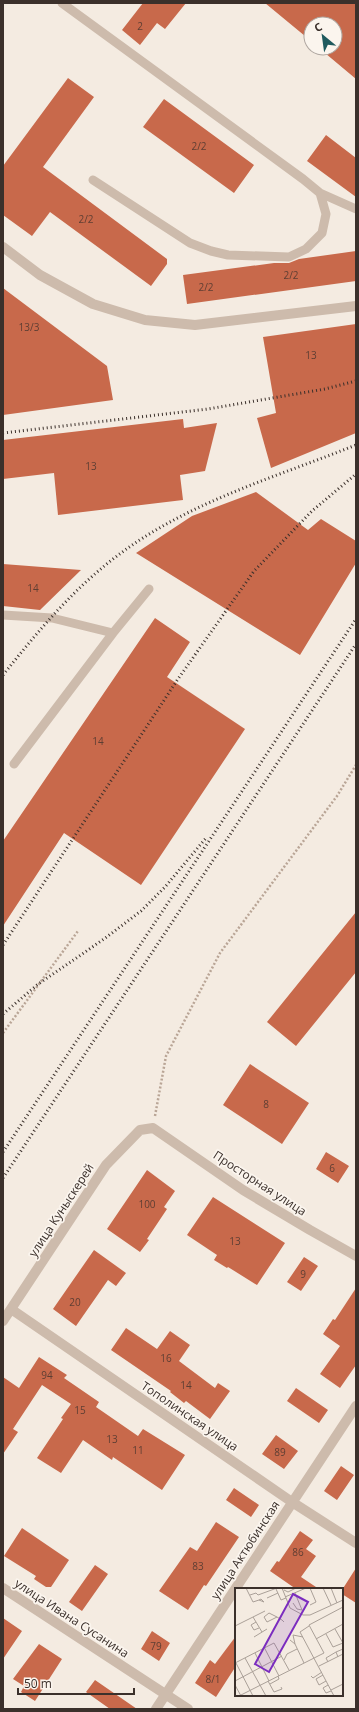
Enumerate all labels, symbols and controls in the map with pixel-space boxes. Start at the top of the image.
north arrow [303,16,343,56]
house number: 2 [137,19,143,33]
text: С [311,19,325,35]
house number: 2/2 [191,139,207,153]
house number: 2/2 [78,212,94,226]
house number: 2/2 [283,268,299,282]
house number: 2/2 [198,280,214,294]
house number: 13/3 [19,320,40,334]
house number: 13 [305,348,317,362]
house number: 13 [85,459,97,473]
house number: 14 [27,581,39,595]
house number: 14 [92,734,104,748]
house number: 8 [263,1097,269,1111]
street label: Просторная улица [210,1146,310,1220]
street label: улица Куныскерей [24,1160,98,1260]
house number: 6 [329,1161,335,1175]
house number: 100 [138,1197,156,1211]
house number: 13 [229,1234,241,1248]
house number: 9 [300,1267,306,1281]
house number: 20 [69,1295,81,1309]
house number: 16 [160,1351,172,1365]
house number: 94 [41,1368,53,1382]
street label: Тополинская улица [138,1377,242,1455]
house number: 14 [180,1378,192,1392]
house number: 15 [74,1403,86,1417]
house number: 13 [106,1432,118,1446]
house number: 11 [132,1443,144,1457]
house number: 89 [274,1445,286,1459]
street label: улица Актюбинская [207,1497,283,1603]
house number: 86 [292,1545,304,1559]
house number: 83 [192,1559,204,1573]
street label: улица Ивана Сусанина [11,1575,133,1661]
inset map [235,1588,343,1696]
house number: 79 [150,1639,162,1653]
scale bar [18,1670,134,1696]
house number: 8/1 [205,1672,221,1686]
text: 50 m [24,1675,52,1692]

